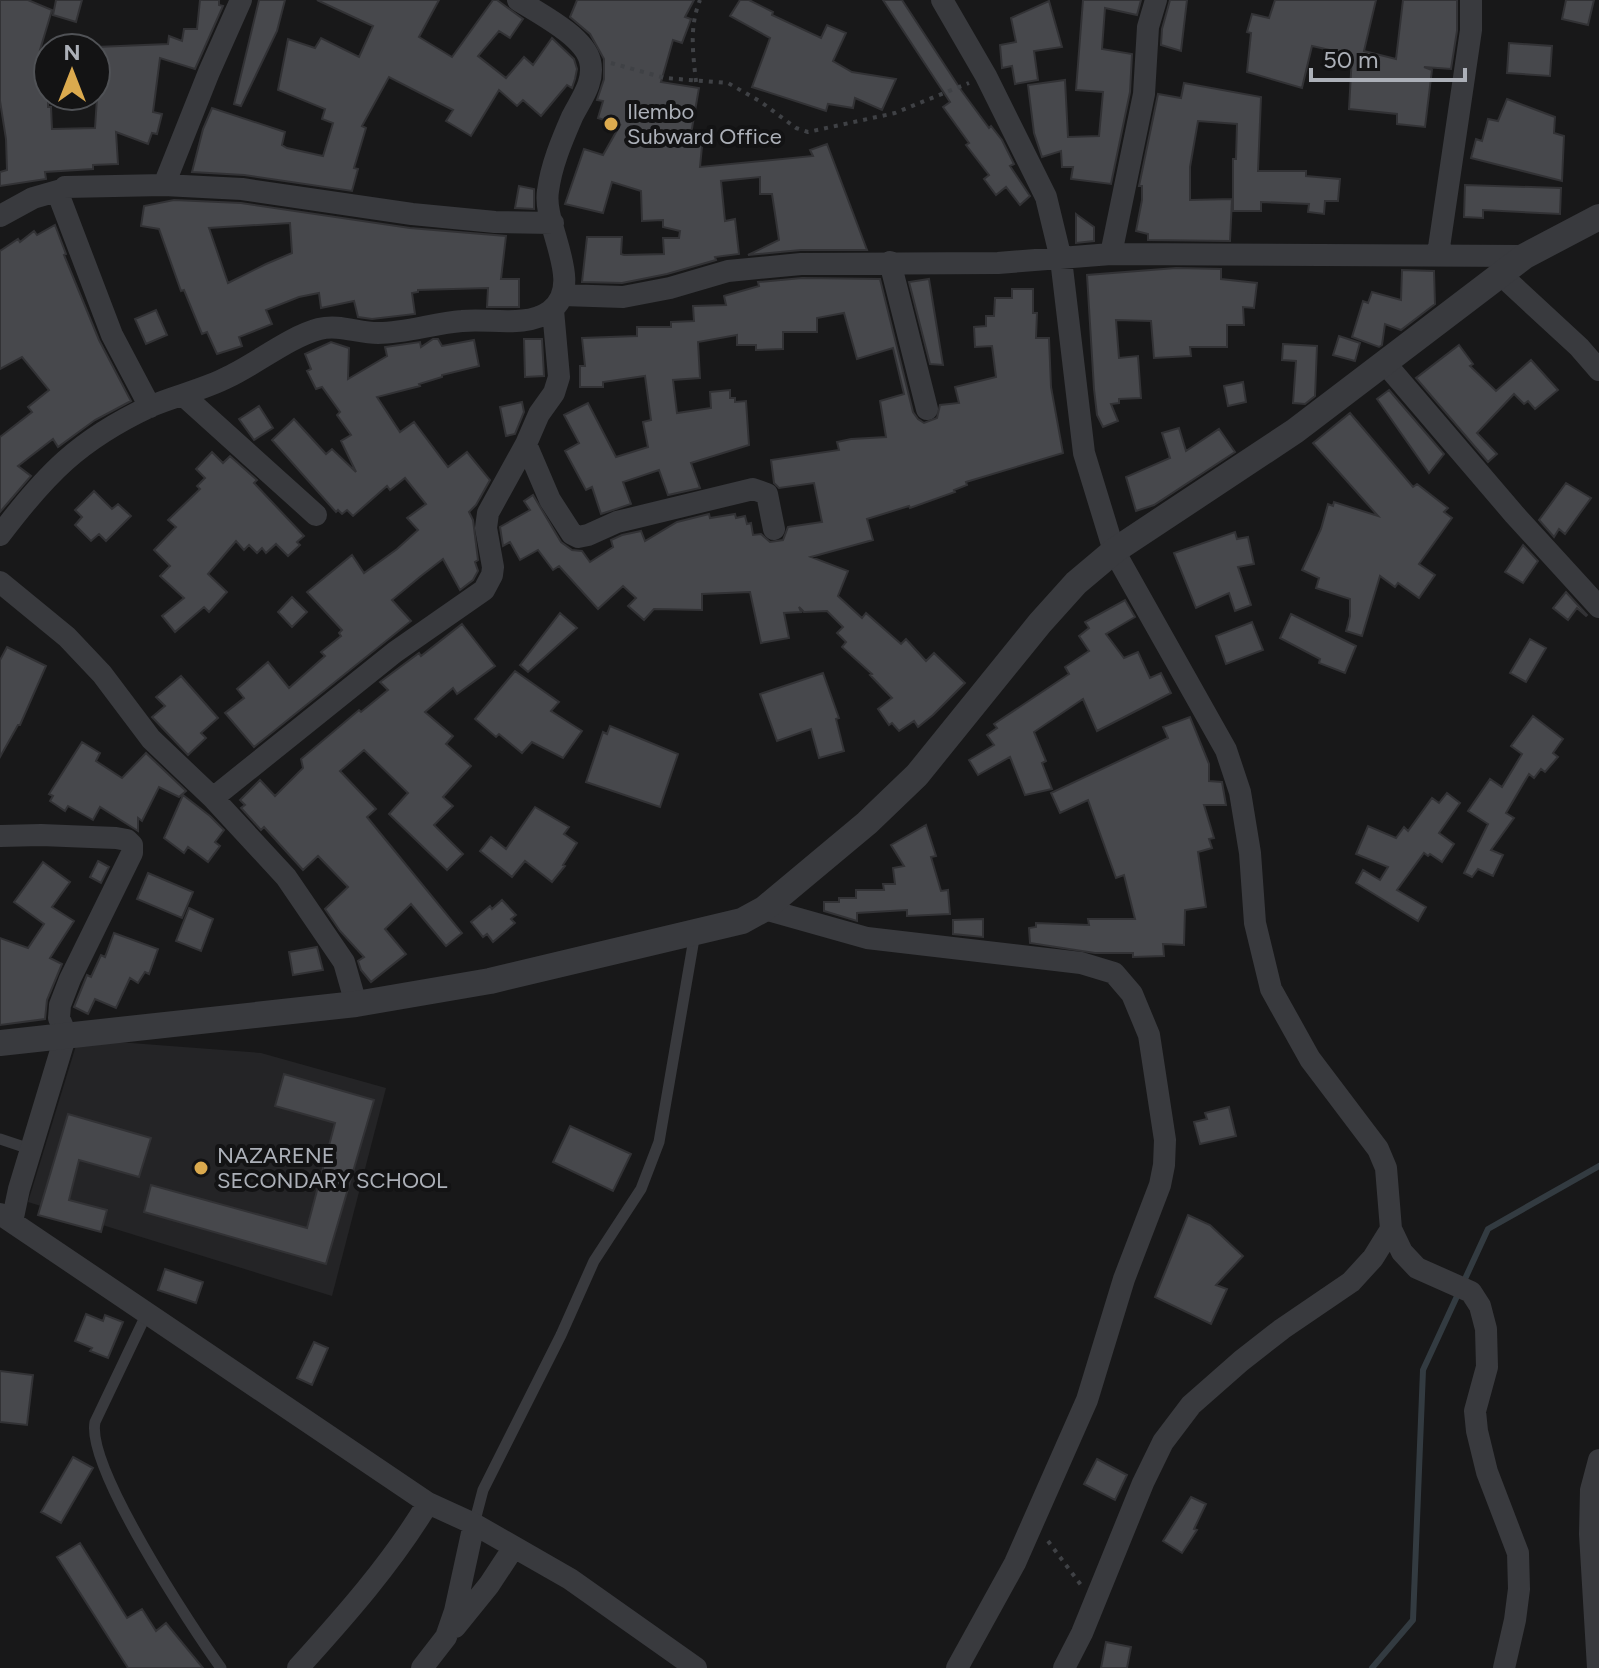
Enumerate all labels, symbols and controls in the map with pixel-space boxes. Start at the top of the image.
north arrow [32,32,112,112]
scale bar [1311,32,1465,82]
text: N [63,39,81,66]
text: 50 m [1323,45,1379,74]
place label: Ilembo Subward Office [627,98,782,150]
marker: Ilembo Subward Office [602,115,620,133]
place label: NAZARENE SECONDARY SCHOOL [217,1142,448,1194]
marker: NAZARENE SECONDARY SCHOOL [192,1159,210,1177]

